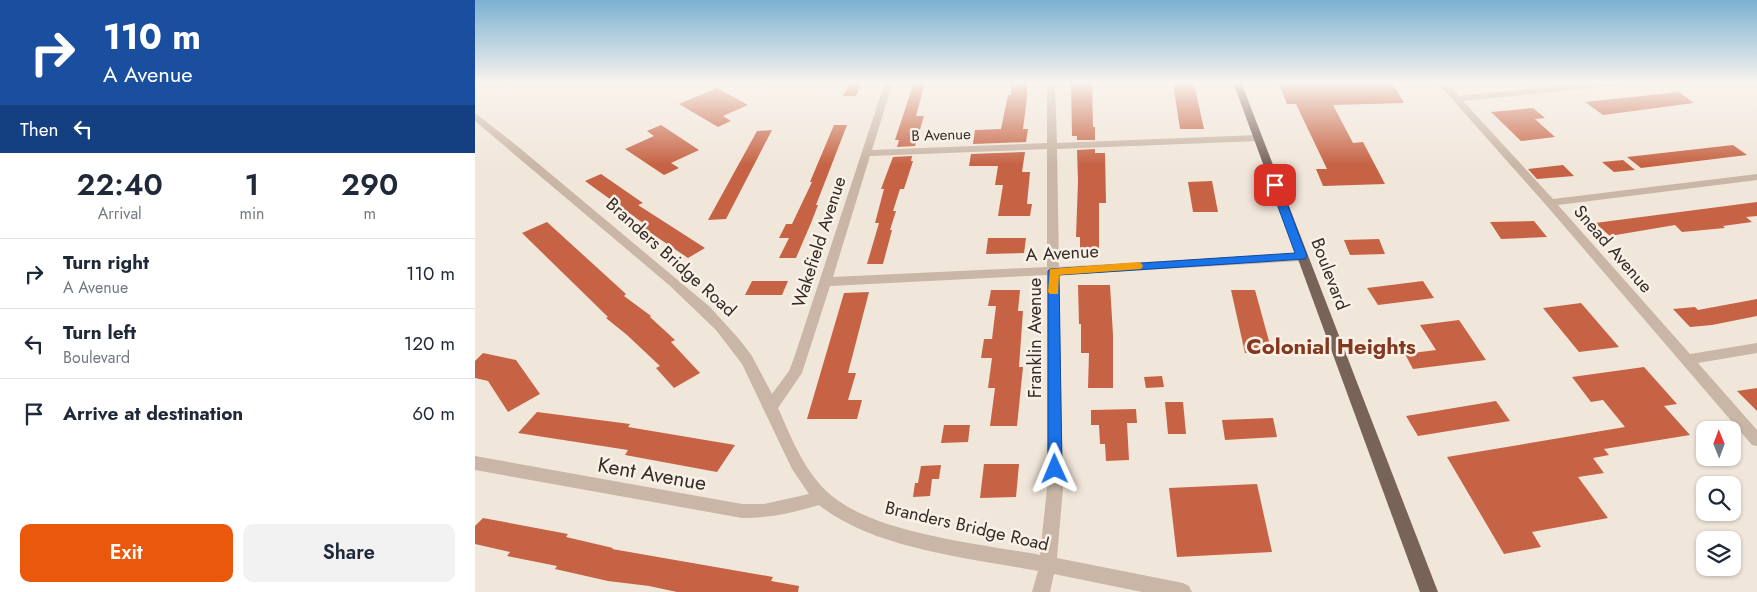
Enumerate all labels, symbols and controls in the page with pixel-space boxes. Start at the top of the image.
text: 110 m [103,12,201,62]
icon: right [20,20,85,85]
text: A Avenue [103,58,193,90]
icon: left [69,115,97,143]
text: Then [20,116,59,143]
street label: B Avenue [911,123,971,147]
text: 22:40 [77,163,163,206]
text: 1 [245,163,259,206]
text: 290 [341,163,398,206]
pin [1254,164,1296,206]
icon: arrive [1261,171,1289,199]
street label: Wakefield Avenue [786,173,852,311]
street label: Branders Bridge Road [600,191,742,323]
street label: Snead Avenue [1567,199,1659,299]
text: Arrival [98,202,142,225]
text: min [239,202,264,225]
text: m [363,202,376,225]
street label: Boulevard [1304,234,1356,314]
street label: A Avenue [1025,238,1099,268]
text: Turn right [63,249,149,276]
icon: right [20,260,48,288]
text: 110 m [406,260,455,287]
text: A Avenue [63,276,128,299]
street label: Franklin Avenue [1022,278,1048,398]
text: Turn left [63,319,136,346]
icon: left [20,330,48,358]
text: 120 m [404,330,455,357]
district label: Colonial Heights [1246,330,1416,362]
text: Boulevard [63,346,130,369]
icon: arrive [20,400,48,428]
text: Arrive at destination [63,400,243,427]
text: 60 m [412,400,455,427]
north arrow [1696,421,1741,466]
map controls [1696,421,1741,576]
position arrow [1028,442,1080,494]
street label: Kent Avenue [595,450,709,498]
button: search [1696,476,1741,521]
street label: Branders Bridge Road [882,494,1052,558]
button: Exit [20,524,233,582]
button: Share [243,524,455,582]
button: layers [1696,531,1741,576]

